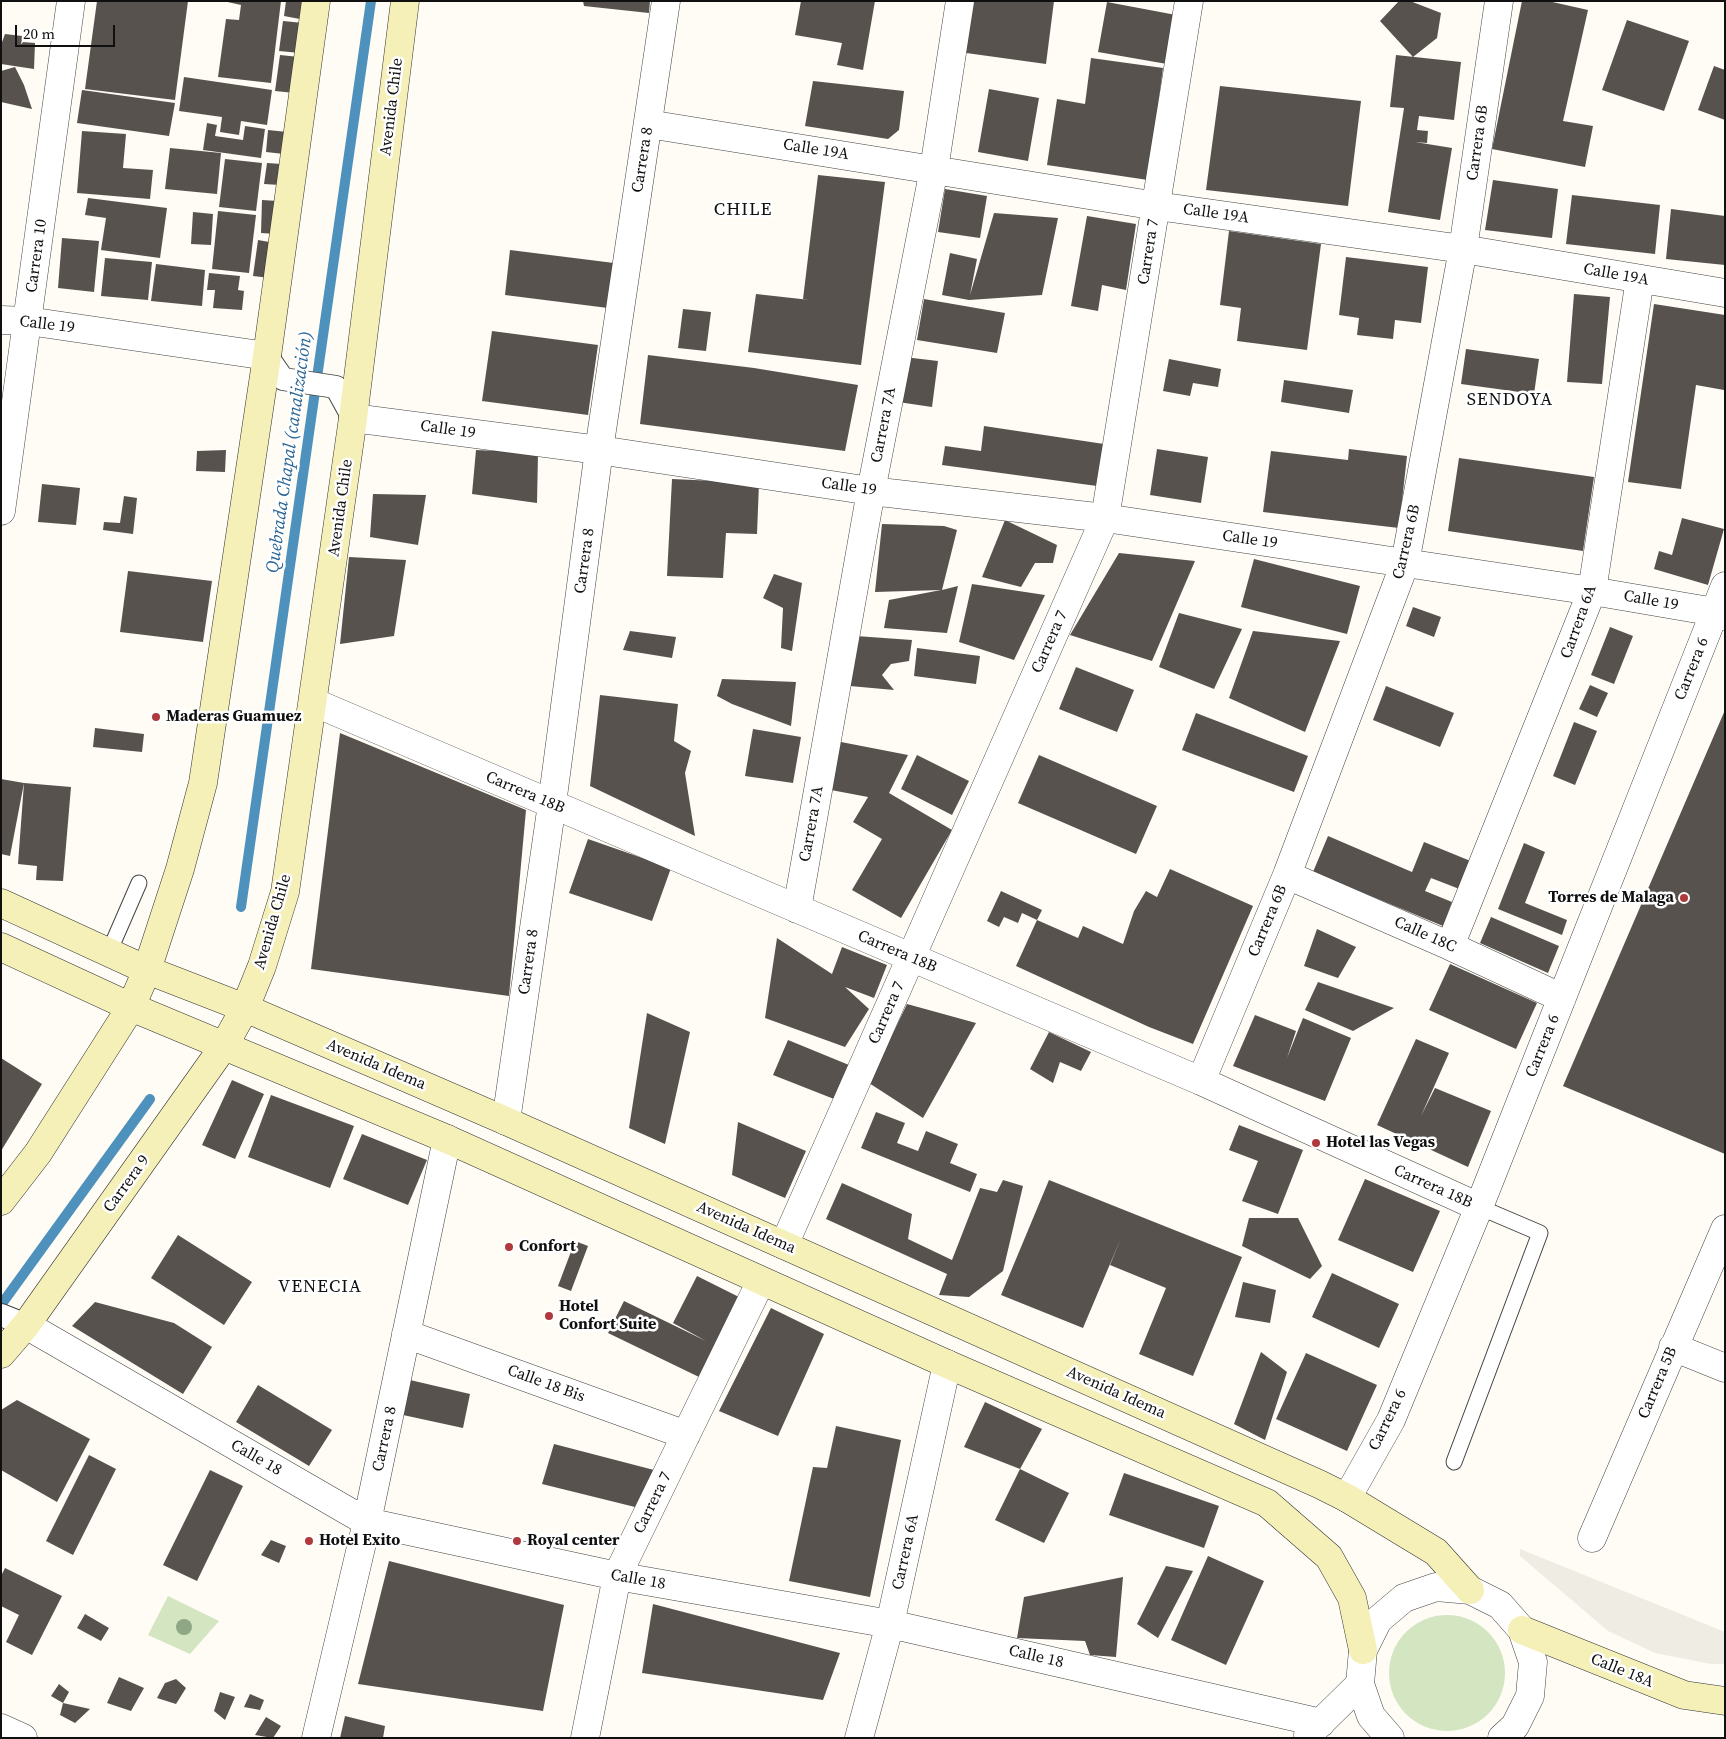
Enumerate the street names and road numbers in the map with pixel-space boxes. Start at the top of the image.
street label: Avenida Chile [376,57,408,157]
street label: Carrera 6B [1463,104,1493,182]
street label: Carrera 8 [628,126,658,194]
street label: Calle 19A [782,135,850,165]
street label: Calle 19A [1182,200,1250,228]
street label: Carrera 10 [22,218,52,294]
street label: Carrera 7 [1134,218,1164,286]
street label: Calle 19A [1582,260,1650,290]
street label: Calle 19 [18,312,76,338]
street label: Carrera 7A [867,385,901,465]
street label: Calle 19 [419,417,477,443]
street label: Avenida Chile [325,458,357,558]
street label: Calle 19 [820,474,878,500]
street label: Carrera 6B [1389,503,1425,581]
street label: Carrera 8 [571,527,599,595]
street label: Calle 19 [1221,527,1279,553]
street label: Carrera 6A [1557,583,1601,661]
street label: Calle 19 [1622,587,1680,615]
street label: Carrera 7 [1028,608,1072,676]
street label: Carrera 6 [1671,635,1713,703]
street label: Carrera 18B [482,768,568,818]
street label: Carrera 7A [796,785,828,863]
street label: Avenida Chile [250,872,296,972]
street label: Carrera 6B [1244,882,1292,960]
street label: Calle 18C [1391,913,1459,957]
street label: Carrera 18B [854,927,940,977]
street label: Carrera 8 [515,928,543,996]
street label: Carrera 7 [865,979,909,1047]
street label: Carrera 6 [1522,1012,1564,1080]
street label: Avenida Idema [323,1035,429,1095]
street label: Carrera 9 [100,1152,154,1216]
street label: Carrera 18B [1391,1161,1475,1213]
street label: Avenida Idema [694,1198,798,1258]
street label: Carrera 5B [1634,1344,1682,1422]
street label: Calle 18 Bis [505,1361,587,1407]
street label: Avenida Idema [1064,1363,1168,1423]
street label: Carrera 6 [1365,1386,1411,1454]
street label: Carrera 8 [369,1405,401,1473]
street label: Calle 18 [227,1436,285,1480]
street label: Carrera 7 [630,1469,676,1537]
street label: Carrera 6A [889,1512,923,1592]
street label: Calle 18 [609,1566,667,1594]
street label: Calle 18 [1007,1641,1065,1673]
street label: Calle 18A [1588,1650,1656,1692]

